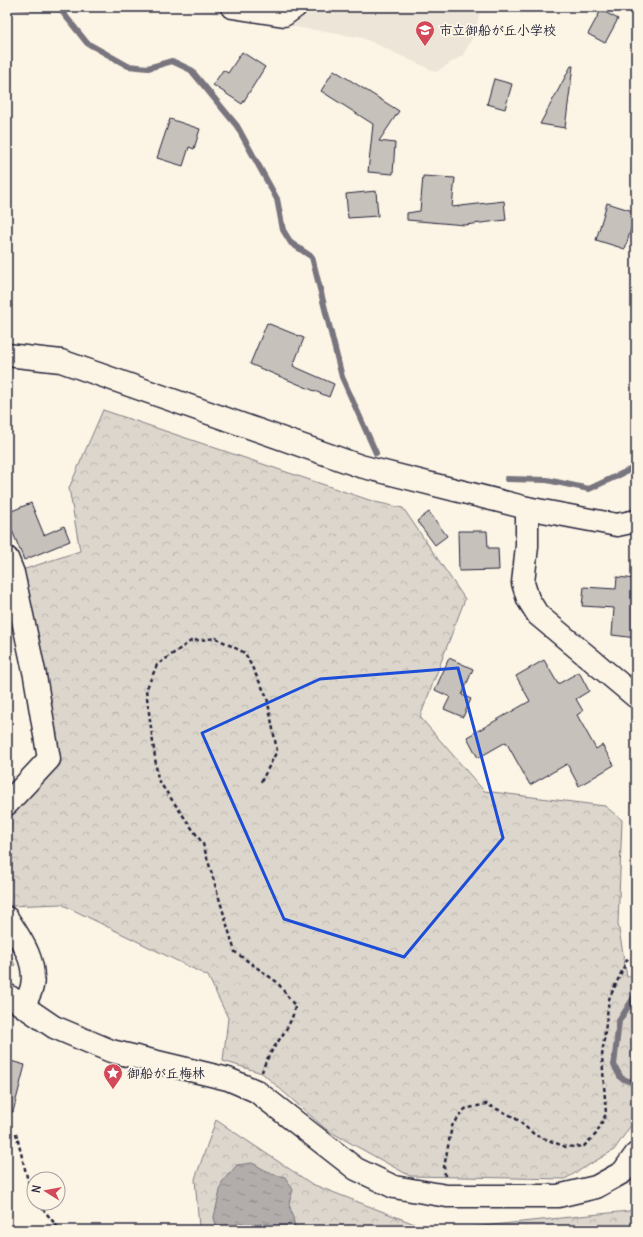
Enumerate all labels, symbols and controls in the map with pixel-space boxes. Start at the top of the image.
school or university icon: 市立御船が丘小学校 [414,19,436,47]
place label: 市立御船が丘小学校 [439,22,556,39]
place icon: 御船が丘梅林 [102,1062,124,1090]
place label: 御船が丘梅林 [127,1065,205,1082]
north arrow [26,1171,66,1211]
text: N [29,1184,44,1194]

